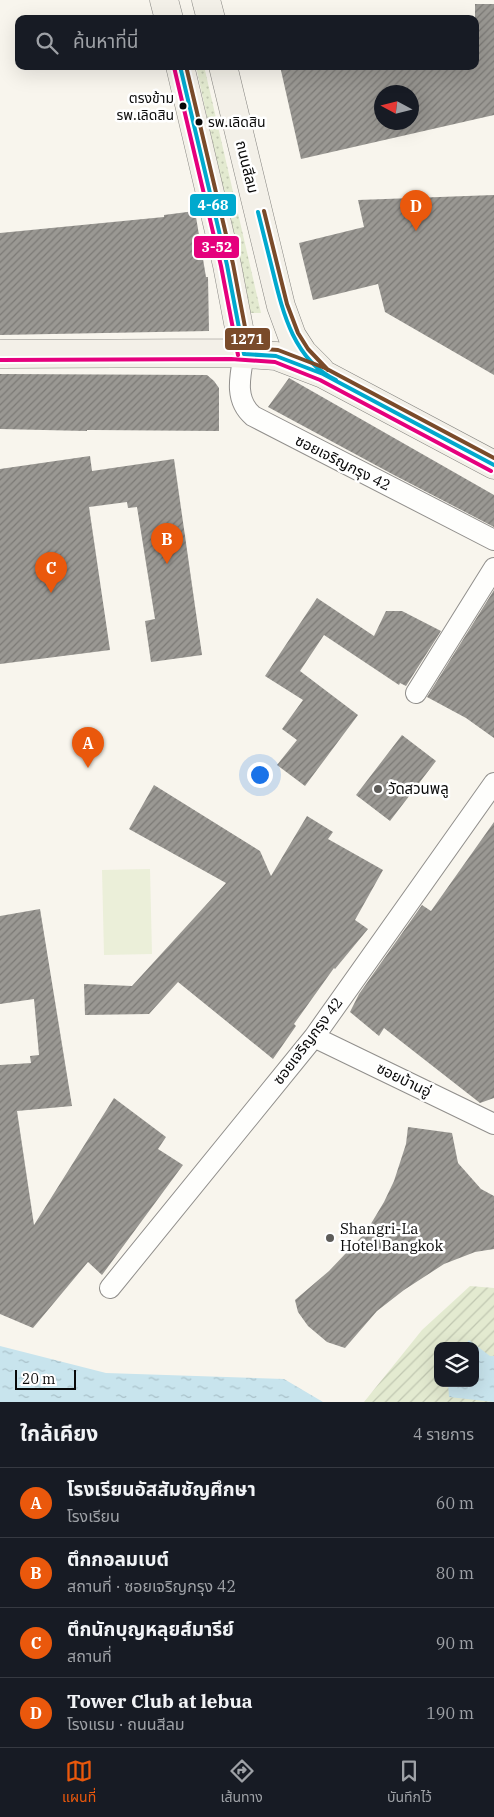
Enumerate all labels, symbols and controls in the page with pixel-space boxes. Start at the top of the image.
search box [15,15,479,70]
icon: search [33,29,61,57]
text: ค้นหาที่นี่ [73,29,138,53]
north arrow [374,85,419,130]
place label: ตรงข้าม รพ.เลิดสิน [116,89,174,124]
marker: ตรงข้าม รพ.เลิดสิน [178,101,188,111]
place label: รพ.เลิดสิน [208,113,266,131]
marker: รพ.เลิดสิน [194,117,204,127]
street label: ถนนสีลม [232,138,263,195]
pin: D [400,190,432,231]
line badge: 4-68 [189,193,237,217]
text: 4-68 [198,196,228,214]
line badge: 3-52 [193,235,240,259]
text: 3-52 [202,238,232,256]
line badge: 1271 [224,327,271,351]
text: 1271 [230,330,264,348]
street label: ซอยเจริญกรุง 42 [292,430,394,495]
pin: B [151,523,183,564]
pin: C [35,552,67,593]
pin: A [72,727,104,768]
your location [247,762,273,788]
place label: วัดสวนพลู [388,779,449,798]
marker: วัดสวนพลู [372,783,384,795]
street label: ซอยเจริญกรุง 42 [269,993,347,1088]
street label: ซอยบ้านอู่ [374,1058,435,1101]
place label: Shangri-La Hotel Bangkok [340,1219,444,1255]
marker: Shangri-La Hotel Bangkok [324,1232,336,1244]
map controls [434,1342,479,1387]
button: layers [434,1342,479,1387]
scale bar [15,1367,76,1390]
text: 20 m [22,1370,55,1388]
text: ใกล้เคียง [20,1419,98,1447]
text: 4 รายการ [413,1424,474,1444]
text: โรงเรียนอัสสัมชัญศึกษา [67,1477,256,1501]
text: A [30,1493,42,1513]
text: 60 m [436,1493,474,1513]
text: โรงเรียน [67,1506,120,1526]
text: ตึกกอลมเบต์ [67,1547,169,1571]
text: B [30,1563,42,1583]
text: 80 m [436,1563,474,1583]
text: สถานที่ · ซอยเจริญกรุง 42 [67,1576,236,1596]
text: ตึกนักบุญหลุยส์มารีย์ [67,1617,234,1641]
text: C [31,1633,41,1653]
text: 90 m [436,1633,474,1653]
text: สถานที่ [67,1646,112,1666]
text: Tower Club at lebua [67,1689,253,1713]
text: D [30,1703,42,1723]
text: 190 m [426,1703,474,1723]
text: โรงแรม · ถนนสีลม [67,1714,185,1734]
tab: แผนที่ [62,1757,96,1808]
tab: เส้นทาง [220,1757,263,1808]
tab: บันทึกไว้ [387,1757,432,1808]

